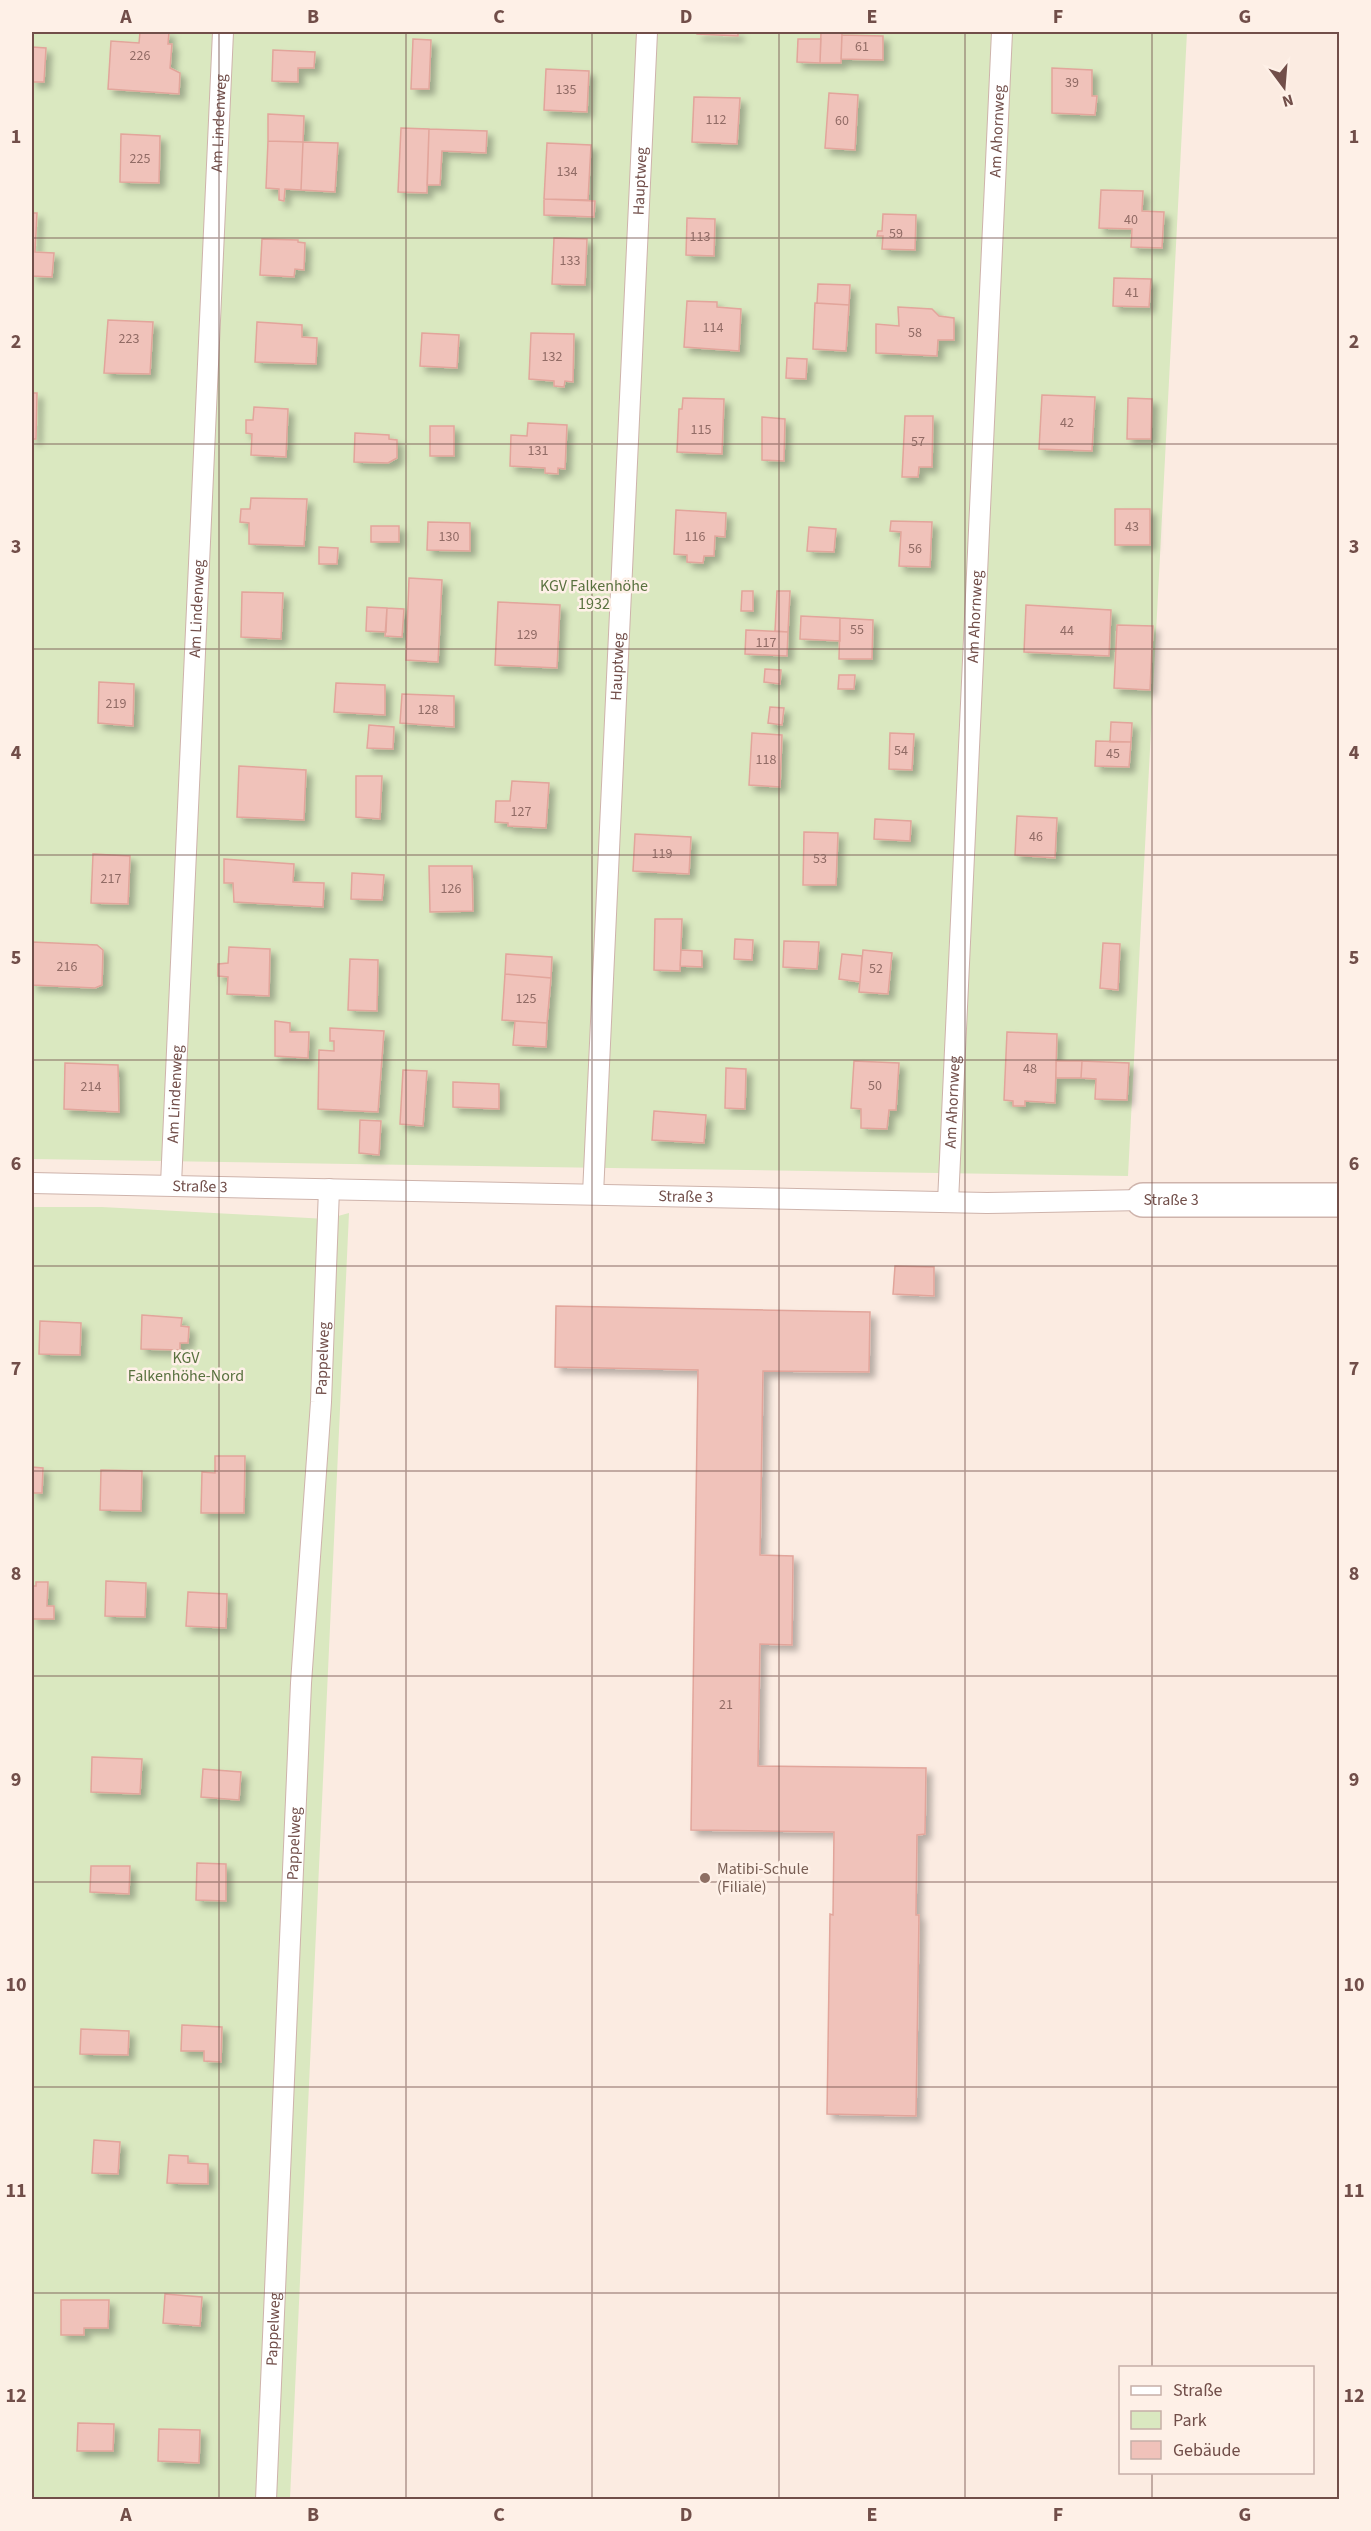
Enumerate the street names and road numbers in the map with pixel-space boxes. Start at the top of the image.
street label: Am Lindenweg [206,73,232,173]
street label: Am Ahornweg [984,84,1011,178]
street label: Hauptweg [627,146,653,216]
street label: Am Lindenweg [184,559,210,658]
street label: Am Ahornweg [962,570,988,664]
street label: Hauptweg [605,632,630,701]
street label: Am Lindenweg [162,1044,188,1144]
street label: Am Ahornweg [939,1055,966,1149]
street label: Straße 3 [172,1175,228,1198]
street label: Straße 3 [658,1185,714,1208]
street label: Straße 3 [1143,1189,1199,1211]
street label: Pappelweg [310,1321,335,1396]
street label: Pappelweg [282,1806,307,1881]
street label: Pappelweg [261,2292,286,2366]

